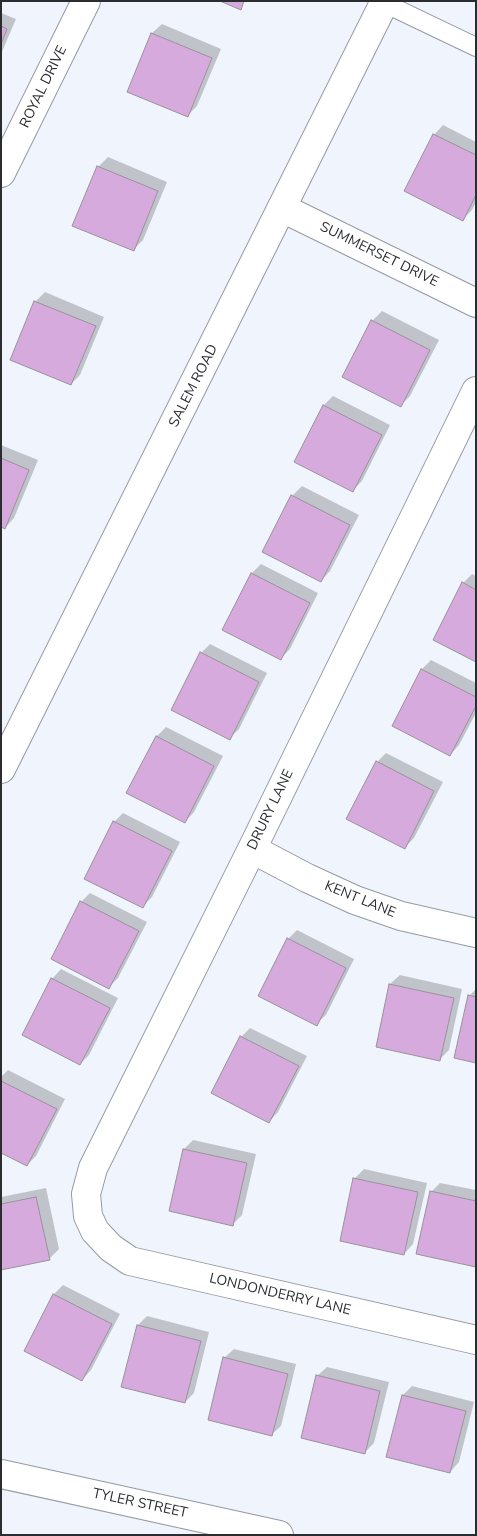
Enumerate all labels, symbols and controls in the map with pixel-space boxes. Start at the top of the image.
street label: ROYAL DRIVE [17,43,71,131]
street label: SUMMERSET DRIVE [317,219,441,291]
street label: SALEM ROAD [166,342,222,430]
street label: DRURY LANE [244,767,298,853]
street label: KENT LANE [322,878,398,922]
street label: LONDONDERRY LANE [208,1271,352,1319]
street label: TYLER STREET [91,1486,189,1522]

